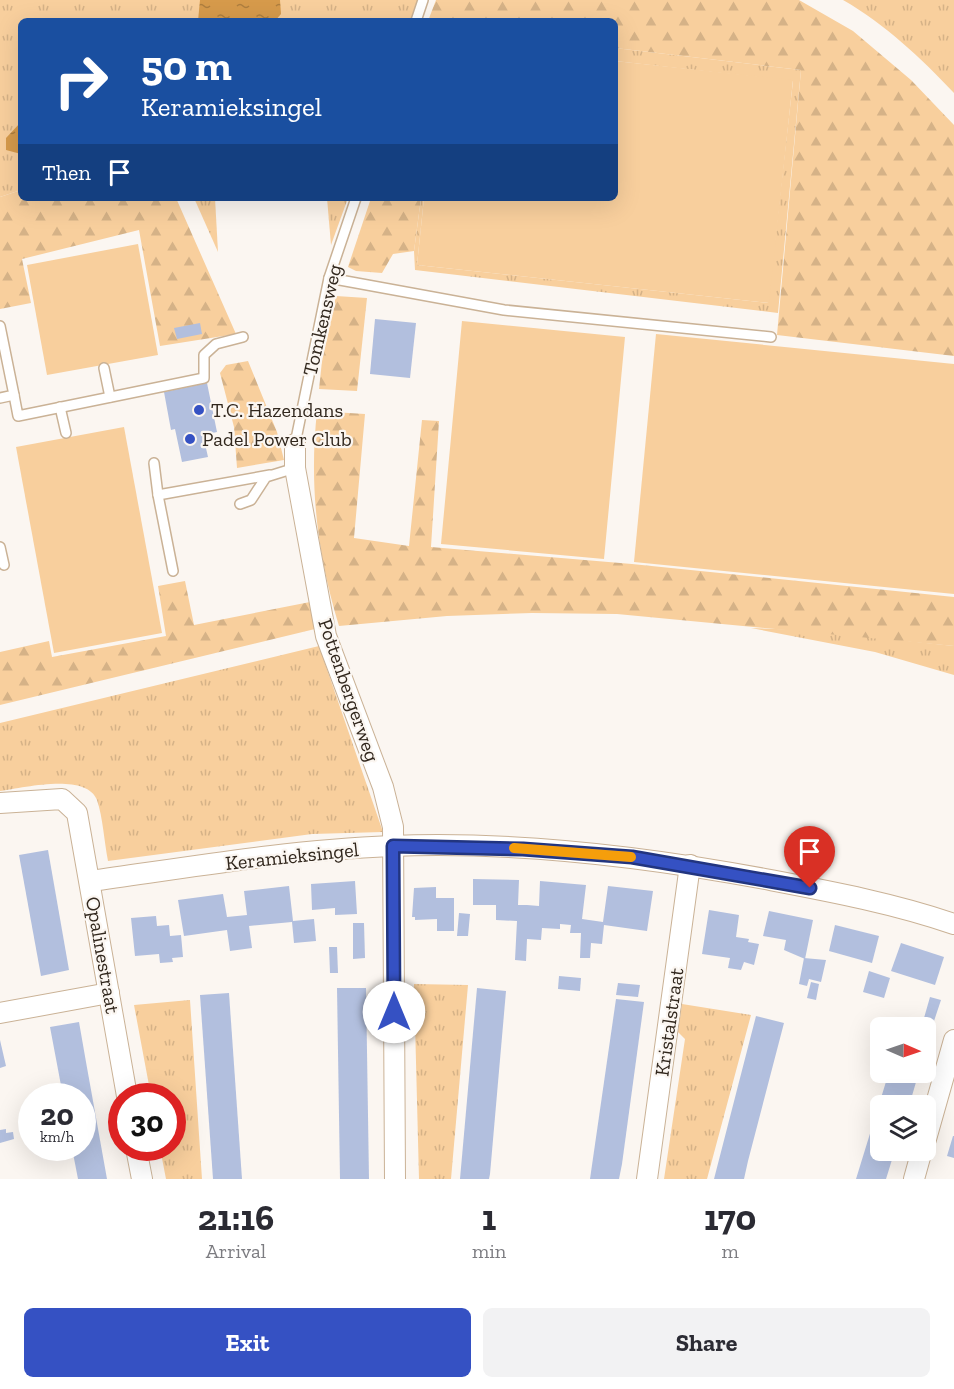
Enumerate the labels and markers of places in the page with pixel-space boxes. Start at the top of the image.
place label: T.C. Hazendans [211,398,343,422]
marker: T.C. Hazendans [192,403,206,417]
place label: Padel Power Club [202,427,352,451]
marker: Padel Power Club [183,432,197,446]
pin [784,826,835,888]

